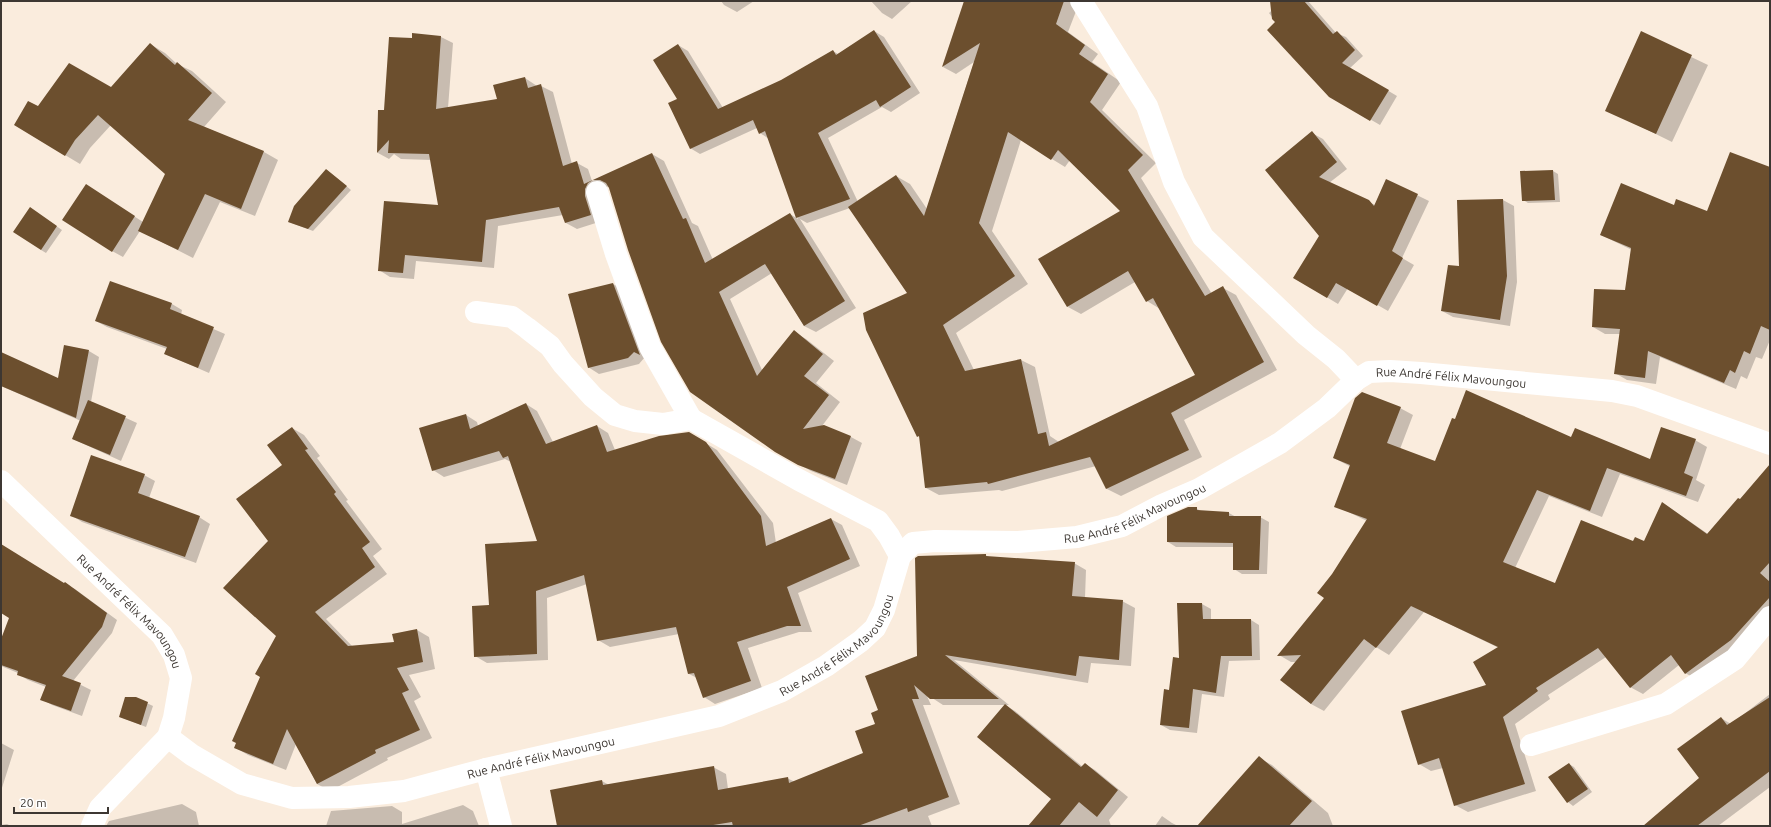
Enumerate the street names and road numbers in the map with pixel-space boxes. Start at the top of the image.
street label: Rue André Félix Mavoungou [1375,365,1527,389]
street label: Rue André Félix Mavoungou [1063,480,1208,545]
street label: Rue André Félix Mavoungou [75,551,184,670]
street label: Rue André Félix Mavoungou [777,593,895,698]
street label: Rue André Félix Mavoungou [465,733,616,780]

